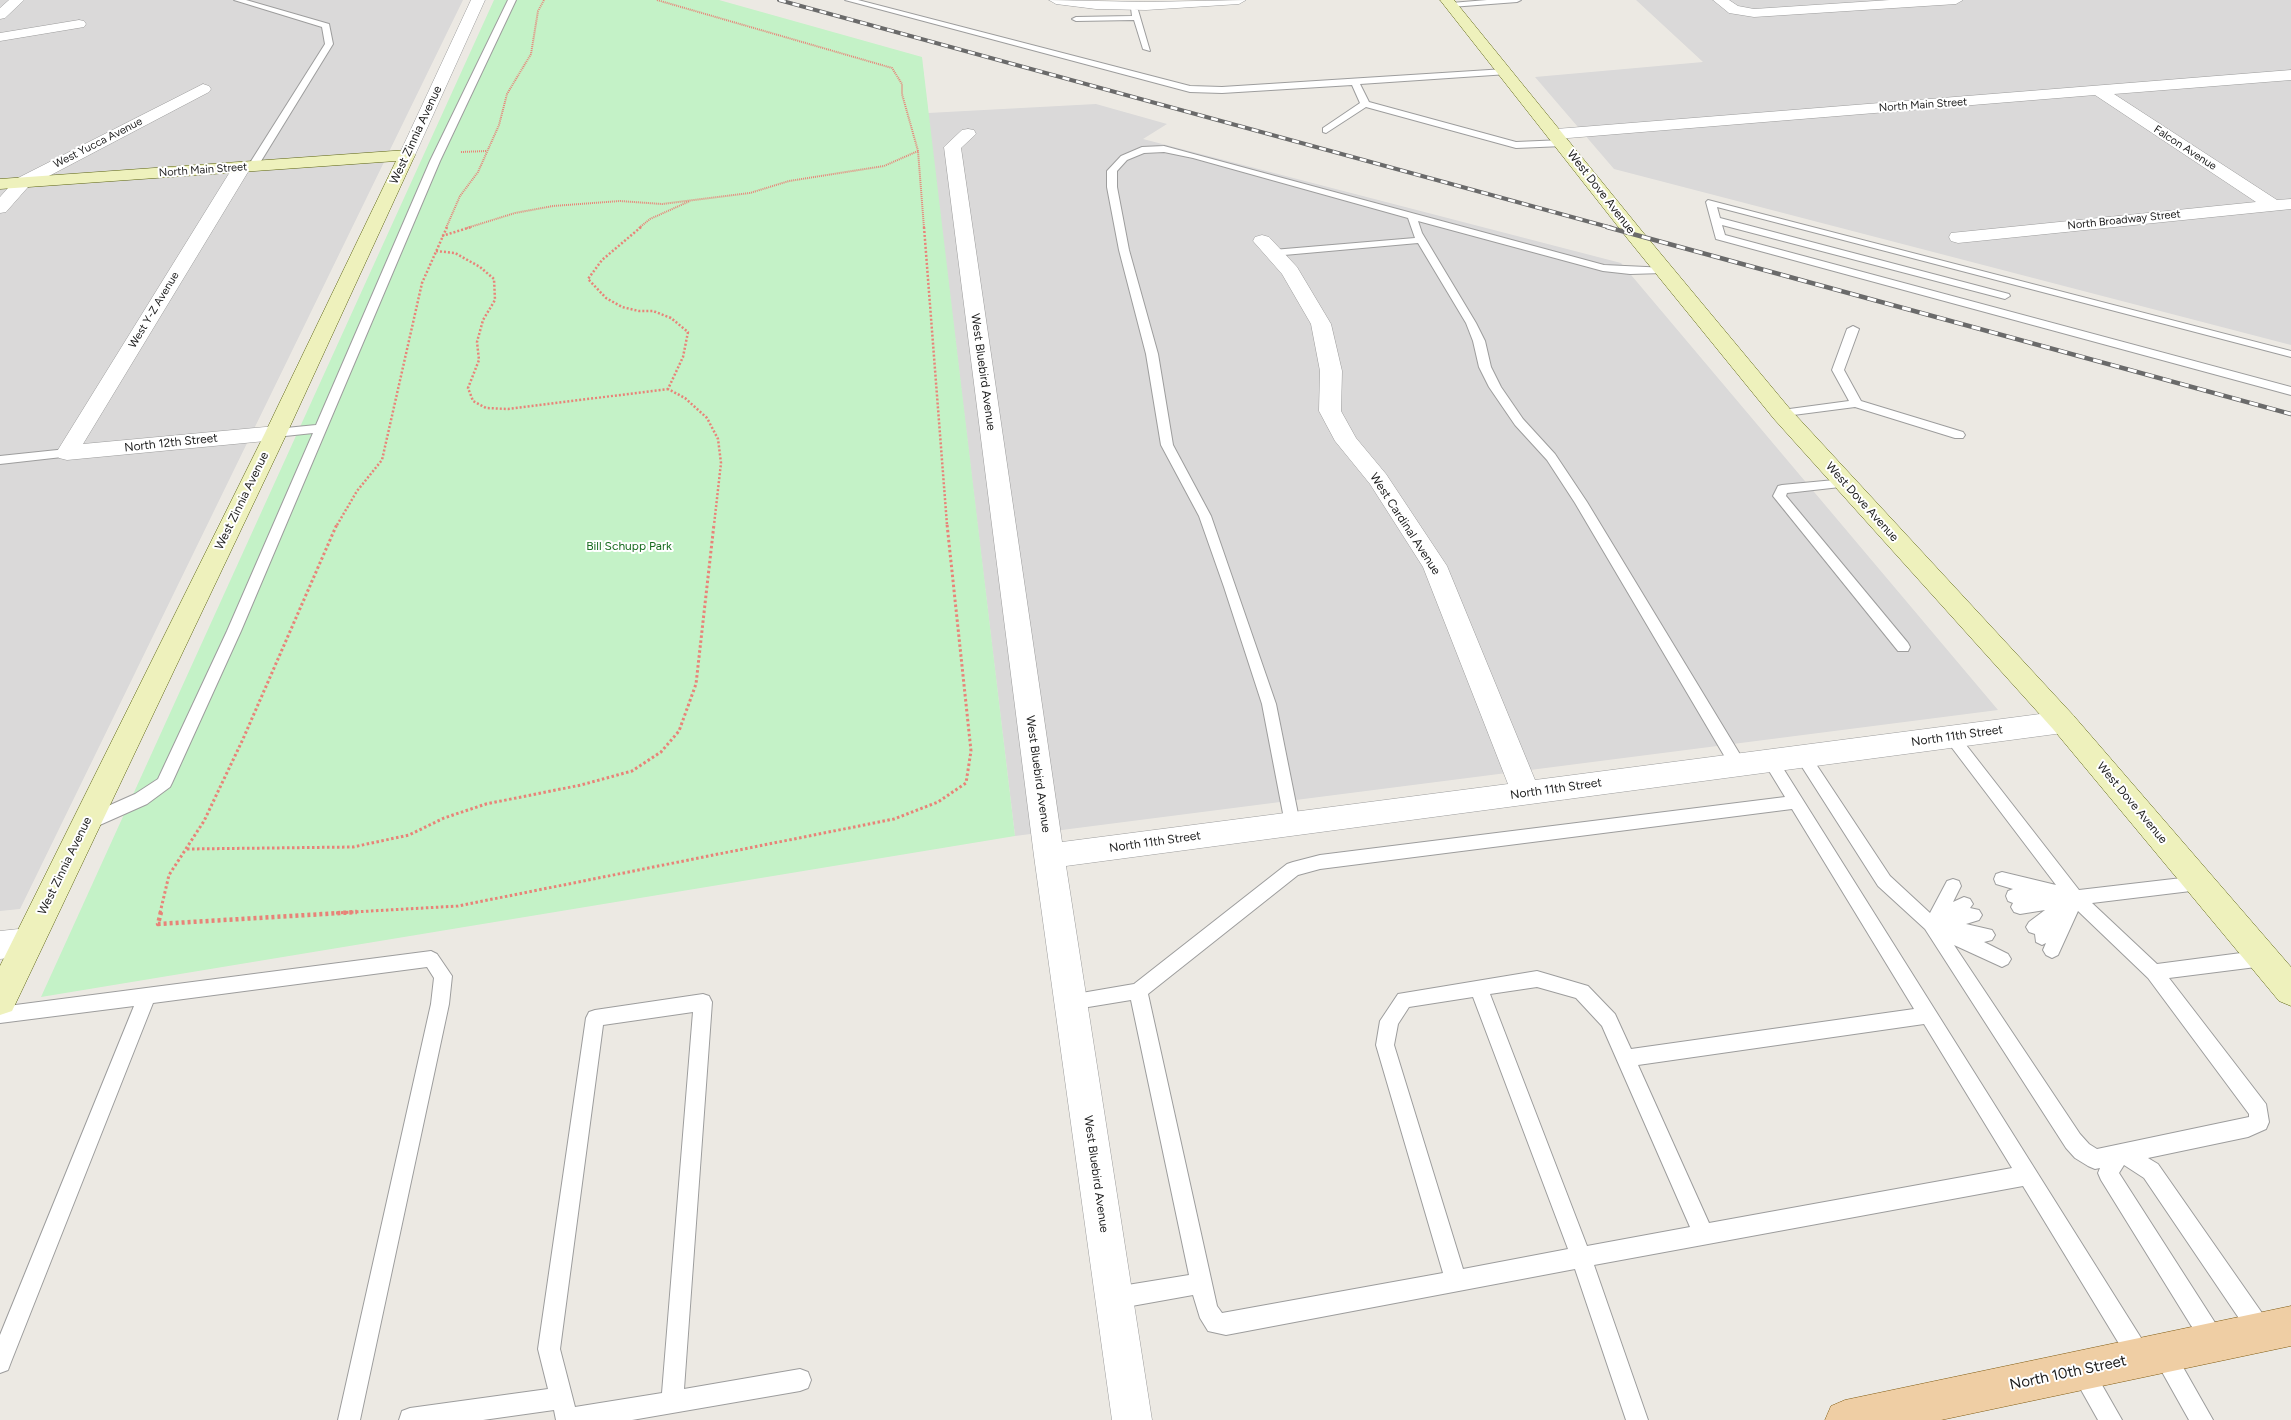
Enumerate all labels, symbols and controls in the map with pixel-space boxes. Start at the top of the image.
street label: West Zinnia Avenue [387,83,445,187]
street label: North Main Street [1878,95,1968,115]
street label: West Yucca Avenue [51,115,145,171]
street label: Falcon Avenue [2151,123,2219,173]
street label: West Dove Avenue [1564,147,1638,237]
street label: North Main Street [158,160,248,180]
street label: North Broadway Street [2067,207,2181,233]
street label: West Y-Z Avenue [126,270,182,350]
street label: West Bluebird Avenue [968,312,998,432]
street label: North 12th Street [124,431,218,455]
street label: West Zinnia Avenue [212,450,272,552]
street label: West Dove Avenue [1823,459,1901,545]
street label: West Cardinal Avenue [1367,470,1443,578]
park label: Bill Schupp Park [586,539,672,553]
street label: West Bluebird Avenue [1023,714,1053,834]
street label: North 11th Street [1910,722,2004,750]
street label: West Dove Avenue [2094,759,2170,847]
street label: North 11th Street [1509,775,1603,803]
street label: West Zinnia Avenue [35,815,95,917]
street label: North 11th Street [1108,828,1202,856]
street label: West Bluebird Avenue [1081,1114,1111,1234]
street label: North 10th Street [2008,1352,2128,1394]

